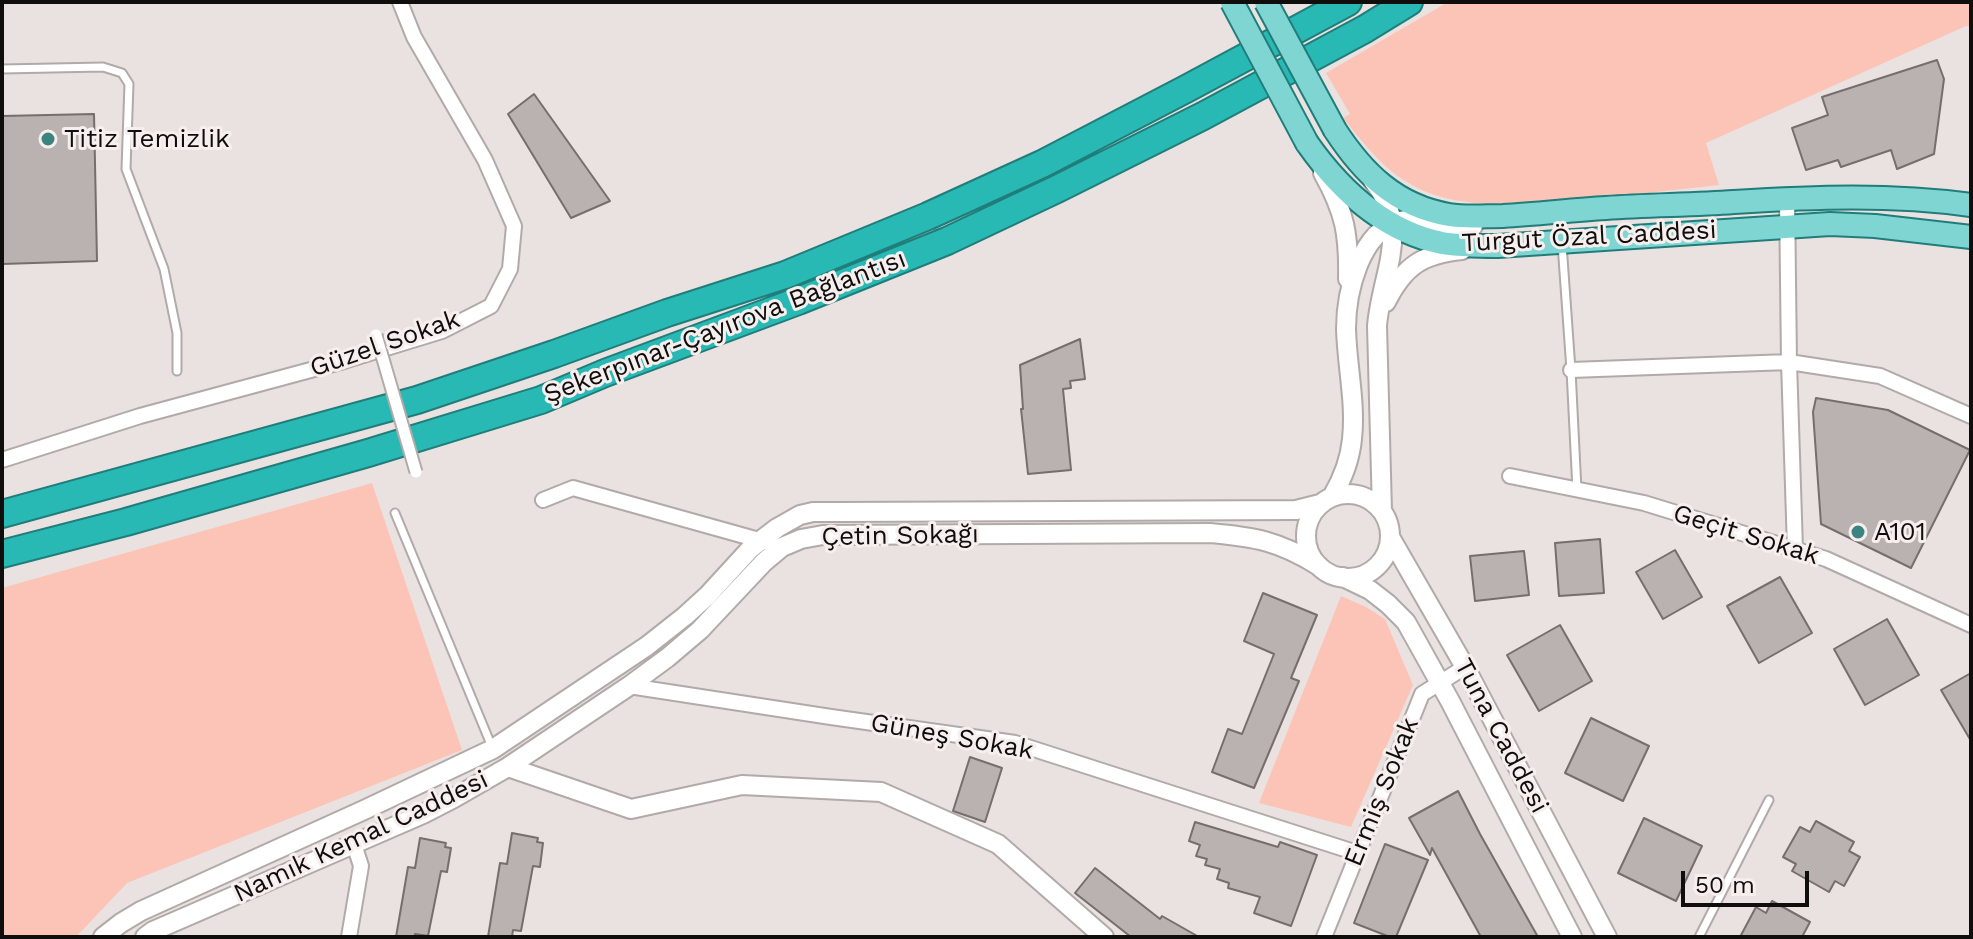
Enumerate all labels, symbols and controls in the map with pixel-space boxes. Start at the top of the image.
place label: Titiz Temizlik [64,123,230,155]
marker: Titiz Temizlik [39,130,57,148]
street label: Turgut Özal Caddesi [1461,215,1717,259]
street label: Şekerpınar-Çayırova Bağlantısı [540,243,910,411]
street label: Güzel Sokak [306,304,464,384]
street label: Geçit Sokak [1669,498,1823,572]
place label: A101 [1874,516,1926,548]
street label: Çetin Sokağı [821,519,979,553]
marker: A101 [1849,523,1867,541]
street label: Tuna Caddesi [1447,653,1555,819]
street label: Güneş Sokak [868,707,1036,767]
street label: Ermiş Sokak [1338,713,1426,871]
street label: Namık Kemal Caddesi [229,764,493,910]
scale bar [1685,855,1813,905]
text: 50 m [1695,871,1755,899]

